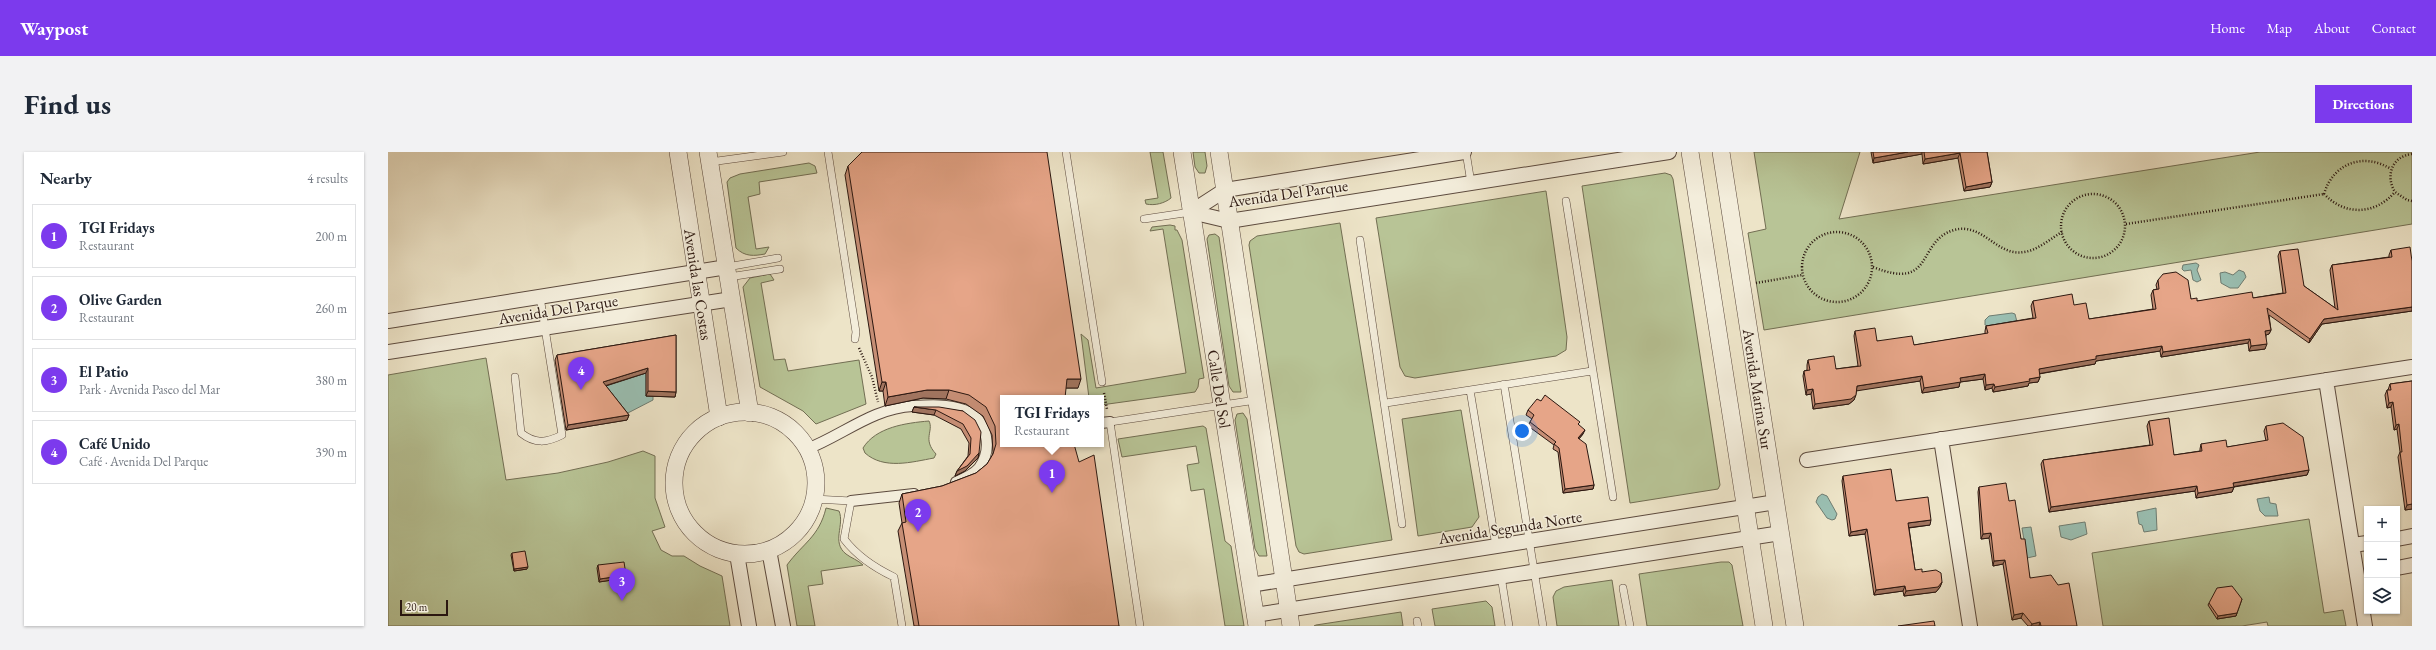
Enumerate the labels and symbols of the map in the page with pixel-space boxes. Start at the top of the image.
street label: Avenida Del Parque [1226,175,1349,212]
street label: Avenida las Costas [679,226,717,342]
street label: Avenida Del Parque [496,290,619,329]
street label: Avenida Marina Sur [1738,326,1777,452]
street label: Calle Del Sol [1202,348,1236,430]
pin: 4 [568,357,594,390]
your location [1512,421,1532,441]
pin: 1 [1039,460,1065,493]
pin: 2 [905,499,931,532]
street label: Avenida Segunda Norte [1436,506,1583,549]
pin: 3 [609,568,635,601]
scale bar [400,598,448,617]

